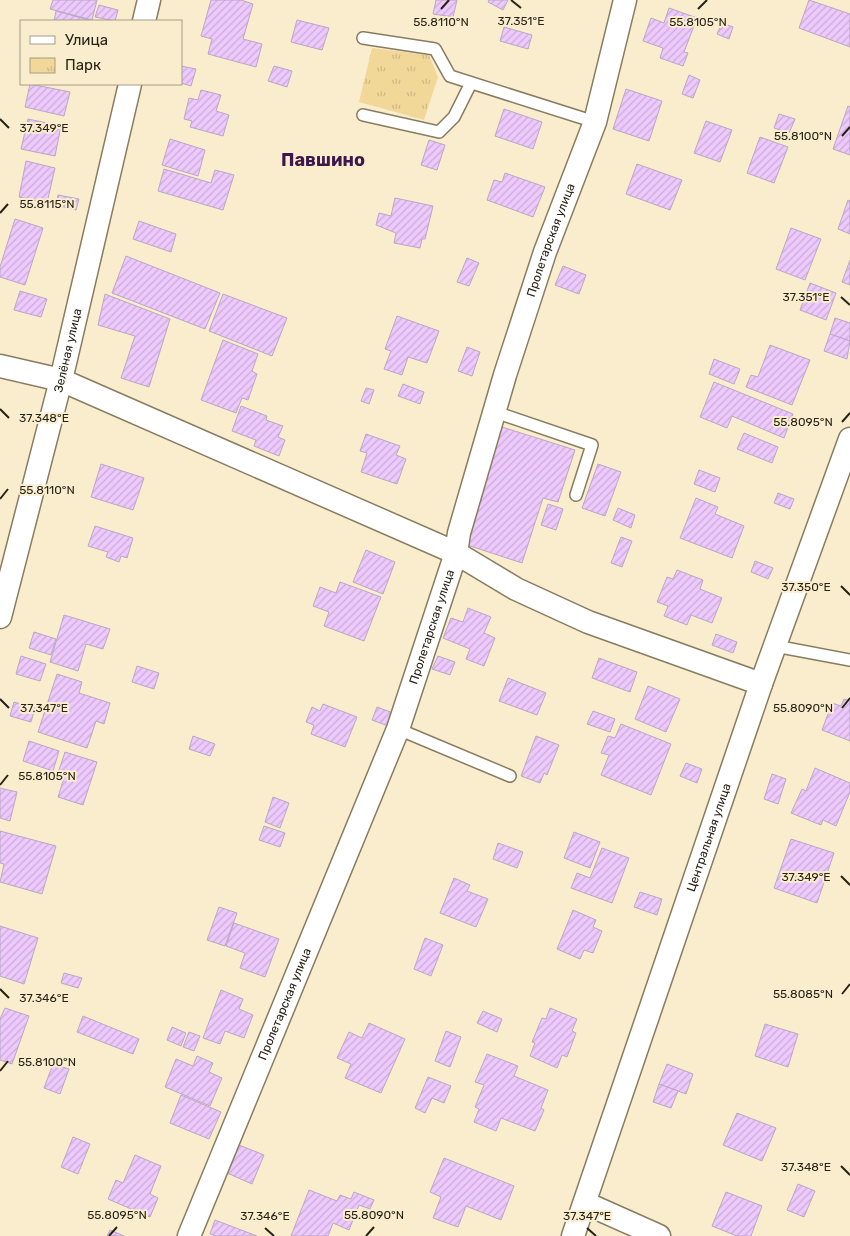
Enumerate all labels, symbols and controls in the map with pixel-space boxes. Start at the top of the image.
text: 37.351°E [498,14,544,28]
text: 55.8110°N [413,15,469,29]
text: 55.8105°N [669,15,727,29]
legend [20,20,182,85]
text: Улица [65,31,108,49]
text: Парк [65,56,101,74]
text: 37.349°E [19,121,69,135]
text: 55.8100°N [774,129,832,143]
district label: Павшино [281,149,365,171]
street label: Пролетарская улица [524,181,578,299]
text: 55.8115°N [19,197,75,211]
text: 37.351°E [783,290,829,304]
street label: Зелёная улица [51,307,84,394]
text: 37.348°E [19,411,69,425]
text: 55.8095°N [773,415,833,429]
text: 55.8110°N [19,483,75,497]
street label: Пролетарская улица [406,568,457,686]
text: 37.350°E [781,580,831,594]
text: 37.347°E [20,701,68,715]
text: 55.8090°N [773,701,833,715]
text: 55.8105°N [18,769,76,783]
street label: Центральная улица [684,781,734,894]
text: 37.349°E [781,870,831,884]
street label: Пролетарская улица [255,946,314,1062]
text: 55.8085°N [773,987,833,1001]
text: 37.346°E [19,991,69,1005]
text: 55.8100°N [18,1055,76,1069]
text: 37.348°E [781,1160,831,1174]
text: 55.8095°N [87,1208,147,1222]
text: 55.8090°N [344,1208,404,1222]
text: 37.346°E [240,1209,290,1223]
text: 37.347°E [563,1209,611,1223]

